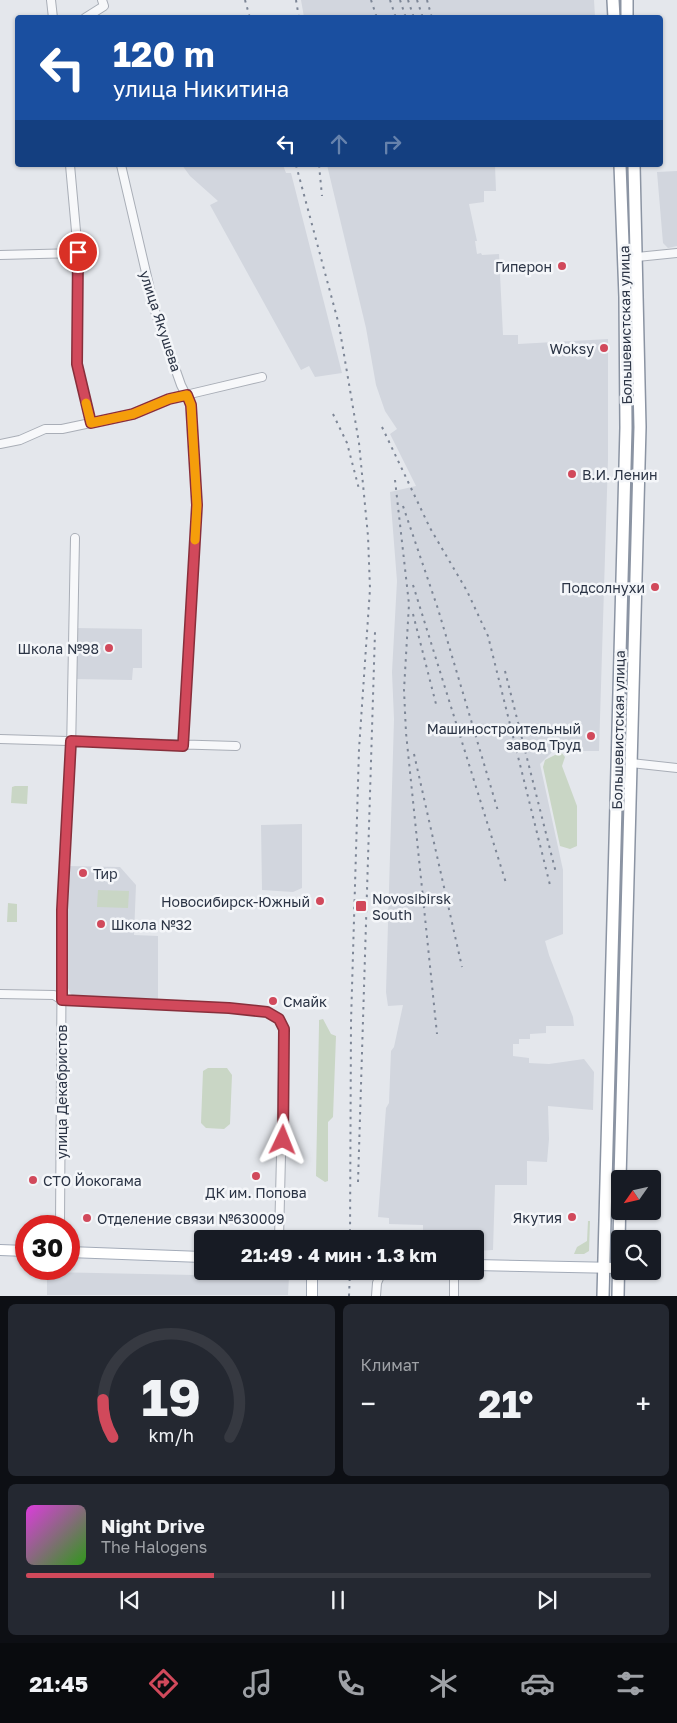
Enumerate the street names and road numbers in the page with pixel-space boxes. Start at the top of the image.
street label: Большевистская улица [615,245,635,405]
street label: улица Якушева [137,268,185,374]
street label: Большевистская улица [608,650,628,810]
street label: улица Декабристов [53,1025,70,1159]

